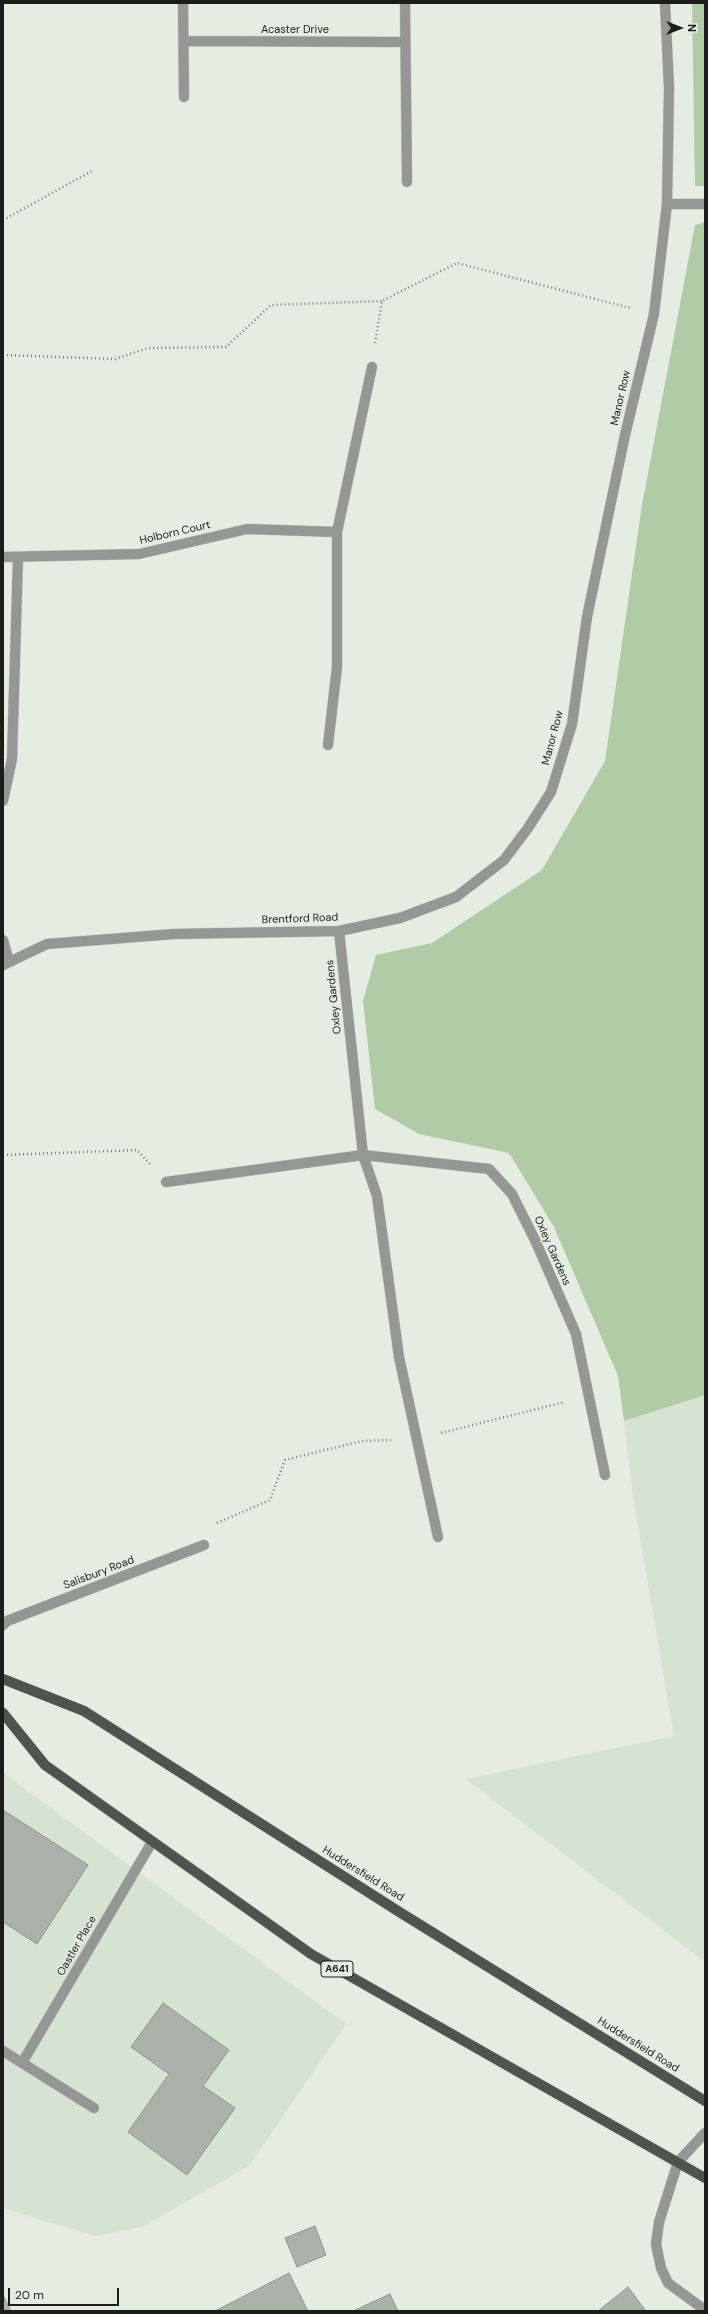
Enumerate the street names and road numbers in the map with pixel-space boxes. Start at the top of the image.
street label: Acaster Drive [261,23,329,37]
street label: Manor Row [608,369,634,427]
street label: Holborn Court [138,518,212,548]
street label: Manor Row [539,709,567,767]
street label: Brentford Road [261,911,339,927]
street label: Oxley Gardens [324,959,344,1035]
street label: Oxley Gardens [531,1214,573,1288]
street label: Salisbury Road [62,1553,136,1593]
street label: Huddersfield Road [320,1844,406,1904]
street label: Oastler Place [54,1914,100,1978]
road number: A641 [321,1961,353,1977]
street label: Huddersfield Road [595,2015,681,2075]

